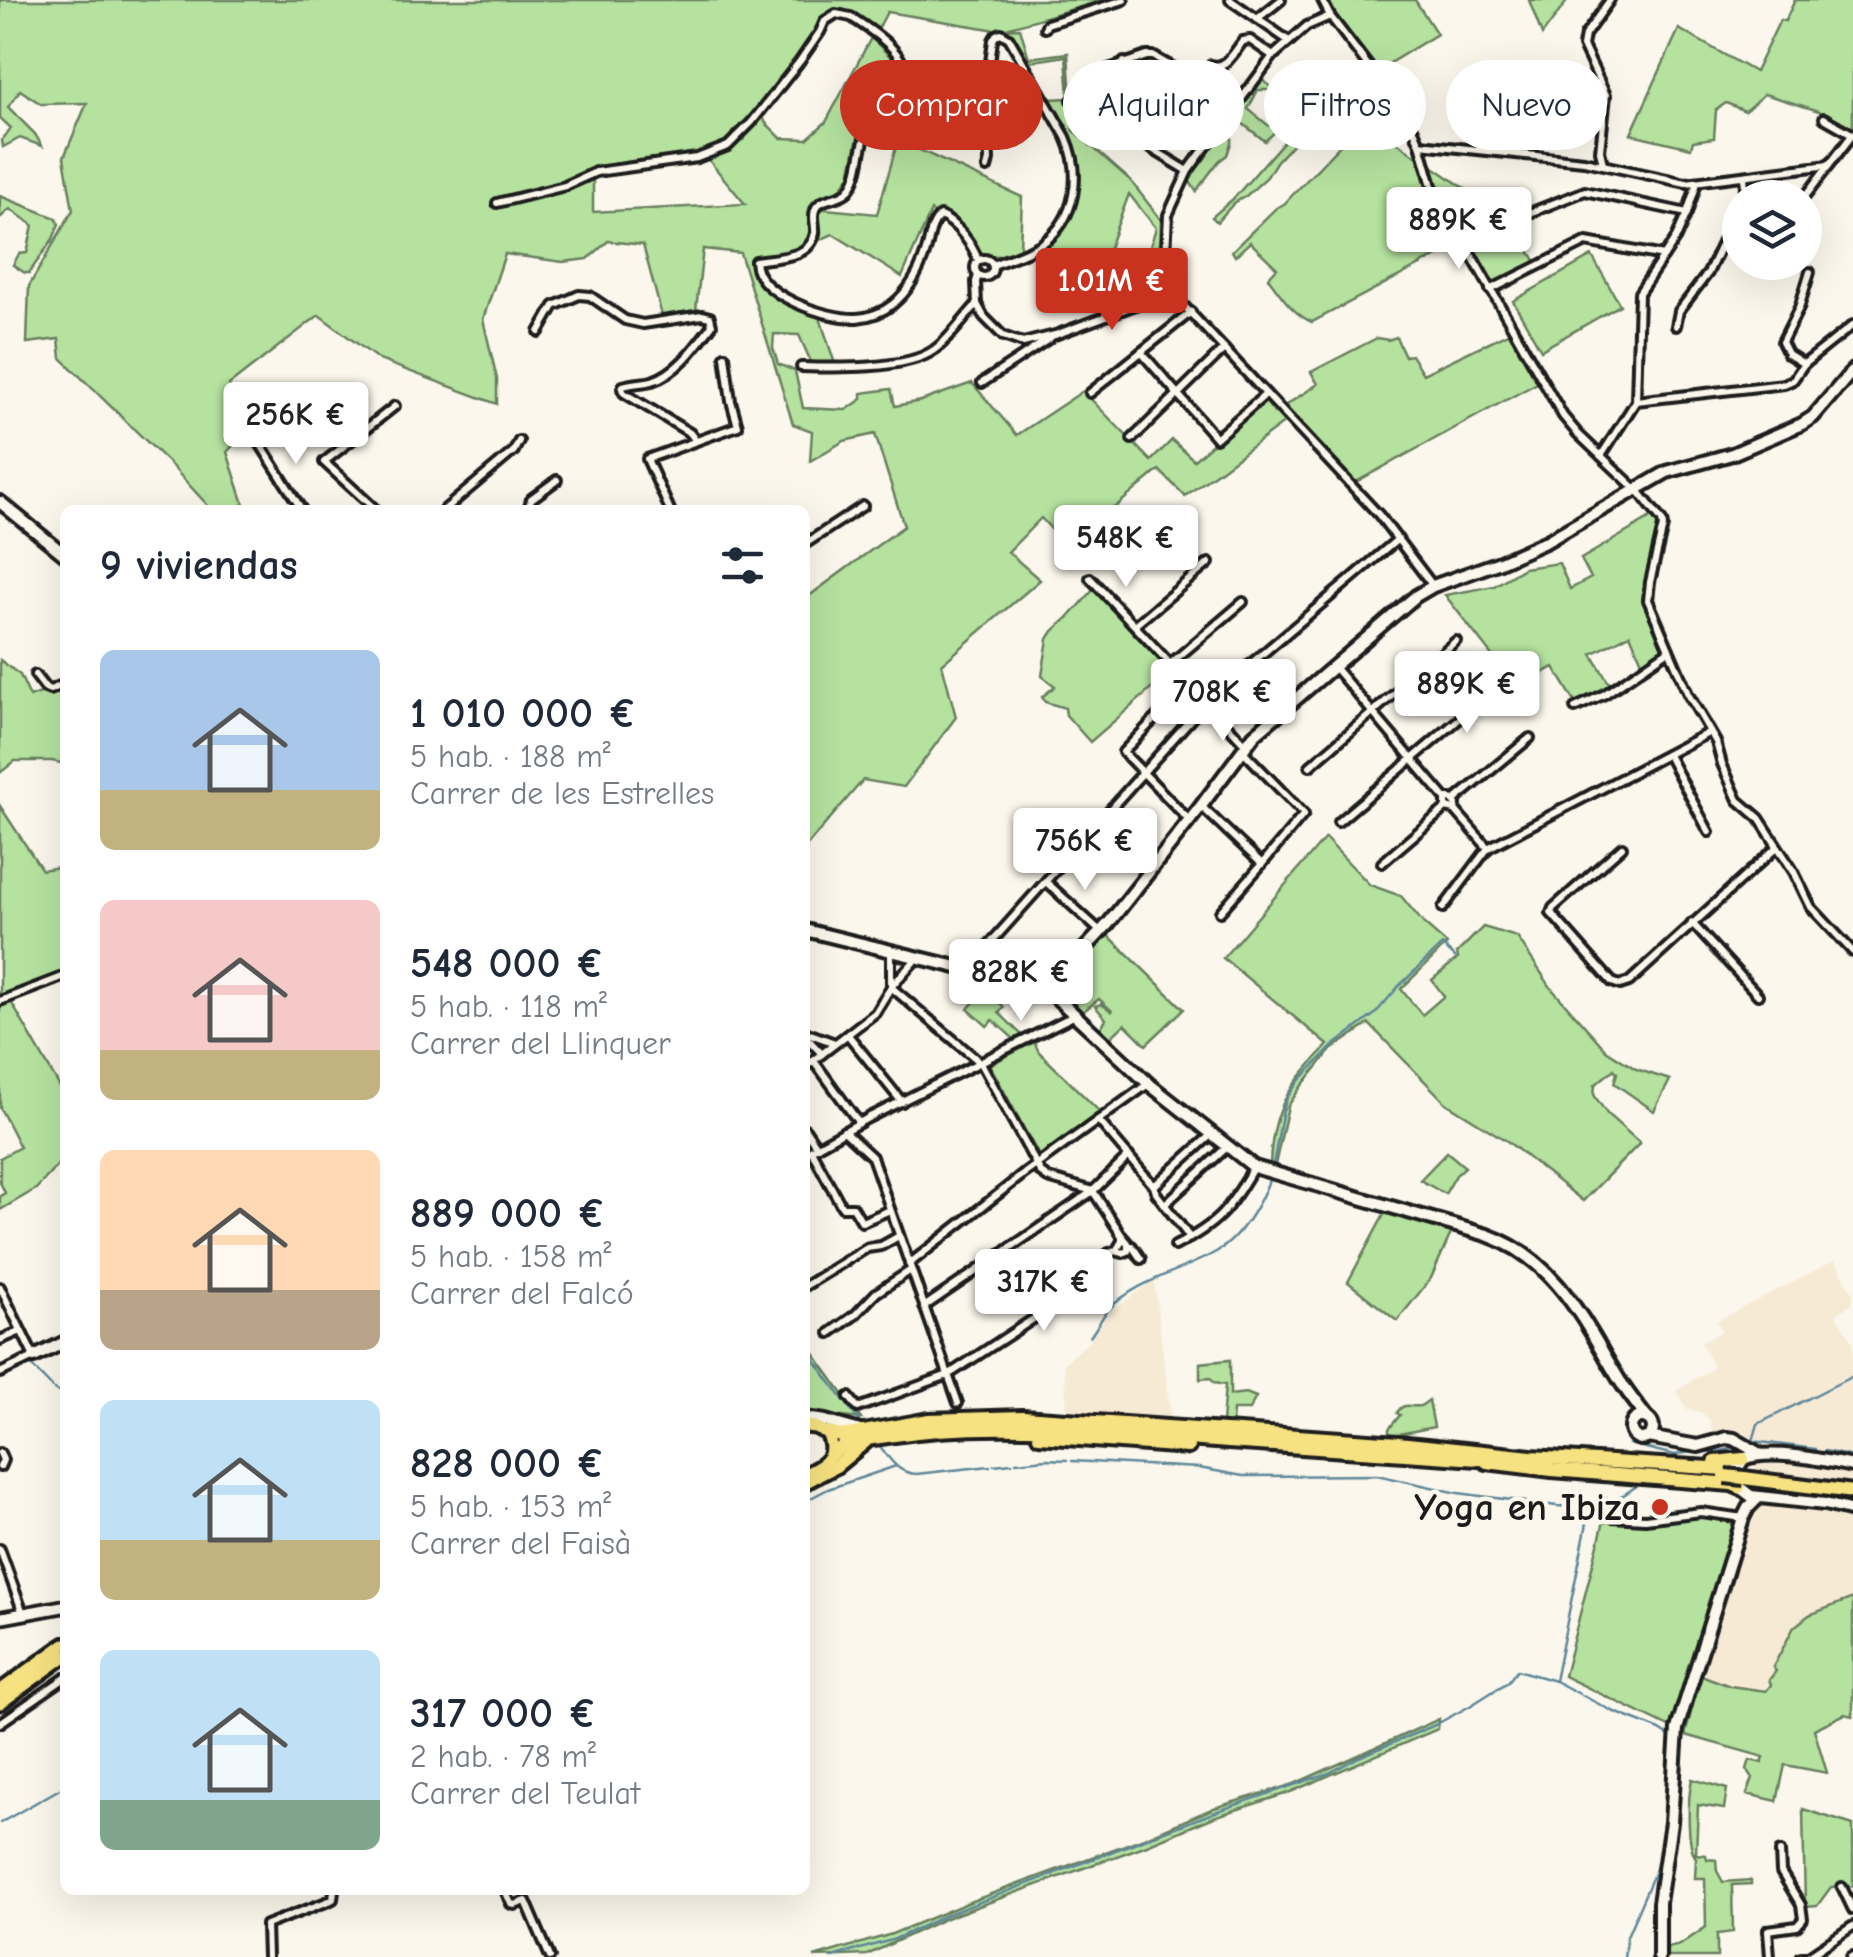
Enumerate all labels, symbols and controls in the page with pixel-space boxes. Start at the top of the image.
chip: Comprar [840,60,1043,150]
chip: Alquilar [1063,60,1244,150]
chip: Filtros [1264,60,1426,150]
chip: Nuevo [1446,60,1607,150]
map controls [1722,180,1822,280]
button: layers [1722,180,1822,280]
pin: 889K € [1378,187,1540,272]
text: 889K € [1409,201,1509,238]
pin: 1.01M € [1020,248,1204,333]
text: 1.01M € [1058,262,1166,299]
pin: 256K € [215,382,377,467]
text: 256K € [245,396,347,433]
pin: 548K € [1045,505,1207,590]
text: 548K € [1076,519,1176,556]
icon: filters [715,538,770,593]
text: 9 viviendas [100,541,298,590]
pin: 889K € [1386,651,1548,736]
pin: 708K € [1142,659,1304,744]
text: 889K € [1417,665,1517,702]
text: 708K € [1173,673,1273,710]
text: 1 010 000 € [410,689,637,738]
icon: home [180,690,300,810]
text: 5 hab. · 188 m² [410,738,611,775]
text: Carrer de les Estrelles [410,775,714,812]
pin: 756K € [1004,808,1166,893]
text: 756K € [1035,822,1135,859]
text: 548 000 € [410,939,604,988]
pin: 828K € [940,939,1102,1024]
icon: home [180,940,300,1060]
text: 828K € [971,953,1071,990]
text: 5 hab. · 118 m² [410,988,607,1025]
text: Carrer del Llinquer [410,1025,671,1062]
text: 889 000 € [410,1189,606,1238]
icon: home [180,1190,300,1310]
text: 5 hab. · 158 m² [410,1238,612,1275]
pin: 317K € [963,1249,1125,1334]
text: 317K € [997,1263,1091,1300]
text: Carrer del Falcó [410,1275,634,1312]
text: 828 000 € [410,1439,605,1488]
icon: home [180,1440,300,1560]
place label: Yoga en Ibiza [1415,1486,1640,1530]
text: 5 hab. · 153 m² [410,1488,611,1525]
marker: Yoga en Ibiza [1649,1496,1671,1518]
text: Carrer del Faisà [410,1525,631,1562]
text: 317 000 € [410,1689,597,1738]
icon: home [180,1690,300,1810]
text: 2 hab. · 78 m² [410,1738,596,1775]
text: Carrer del Teulat [410,1775,640,1812]

